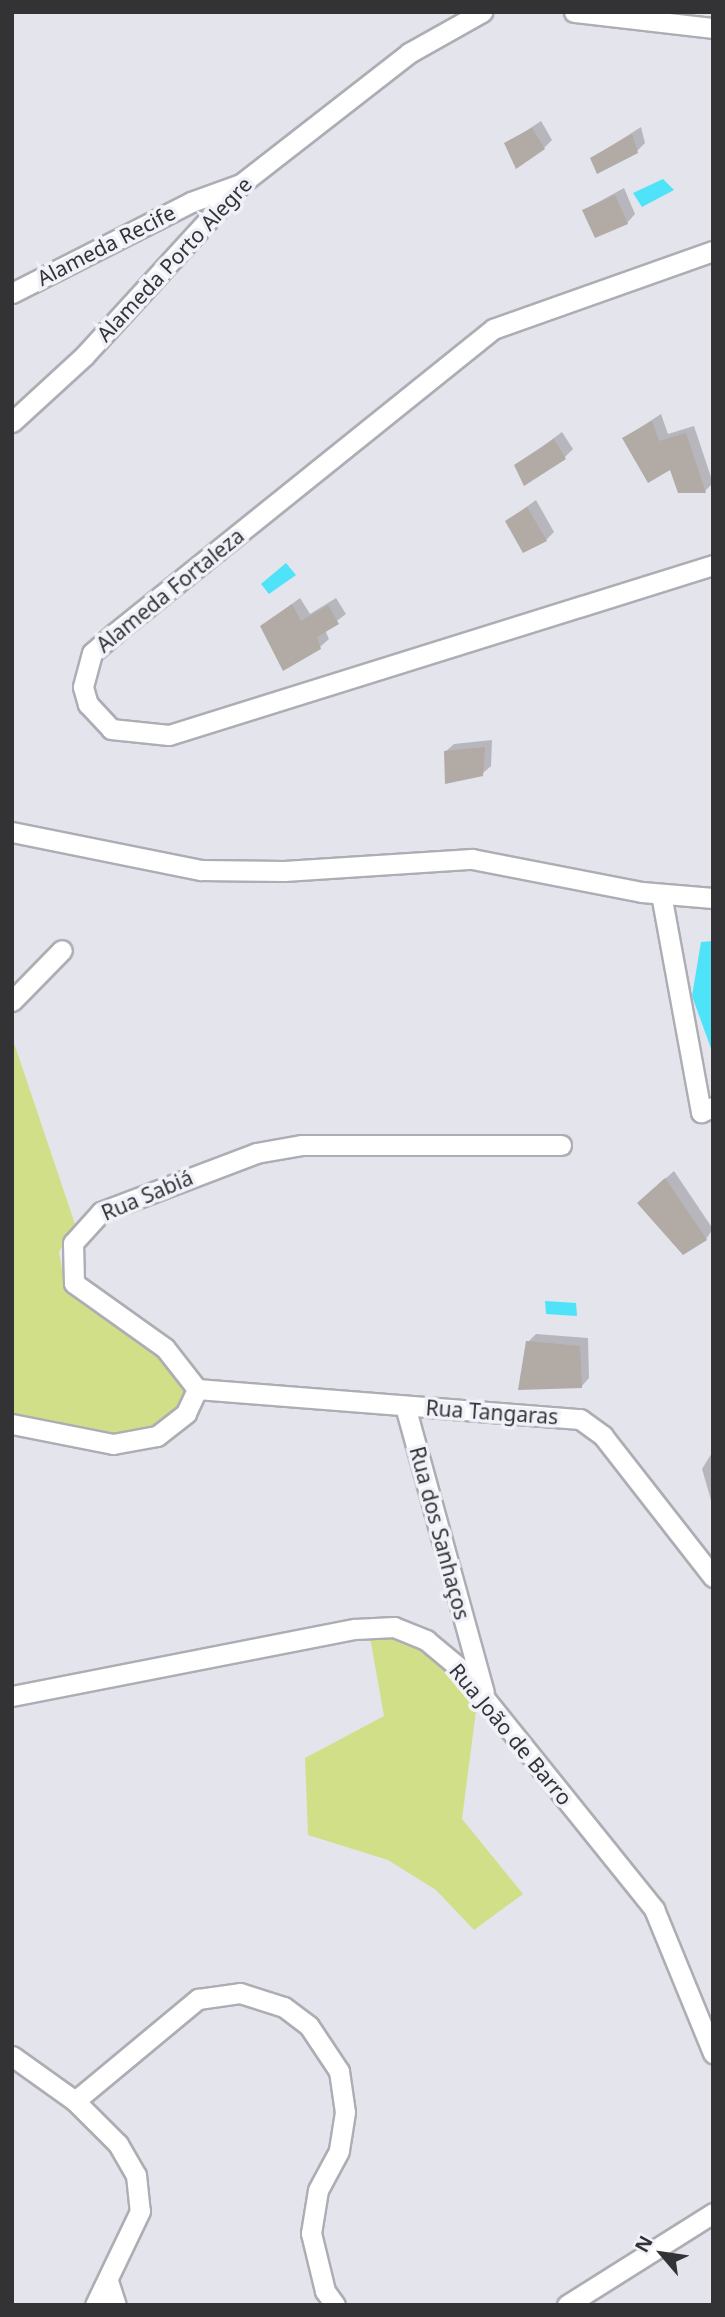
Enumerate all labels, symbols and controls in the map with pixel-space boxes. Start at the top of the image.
street label: Alameda Porto Alegre [91,172,257,346]
street label: Alameda Recife [33,199,179,291]
street label: Alameda Fortaleza [91,523,249,657]
street label: Rua Sabiá [98,1165,196,1225]
street label: Rua Tangaras [425,1395,559,1429]
street label: Rua dos Sanhaços [405,1444,475,1622]
street label: Rua João de Barro [444,1658,578,1810]
north arrow [627,2219,697,2289]
text: N [629,2231,659,2257]

